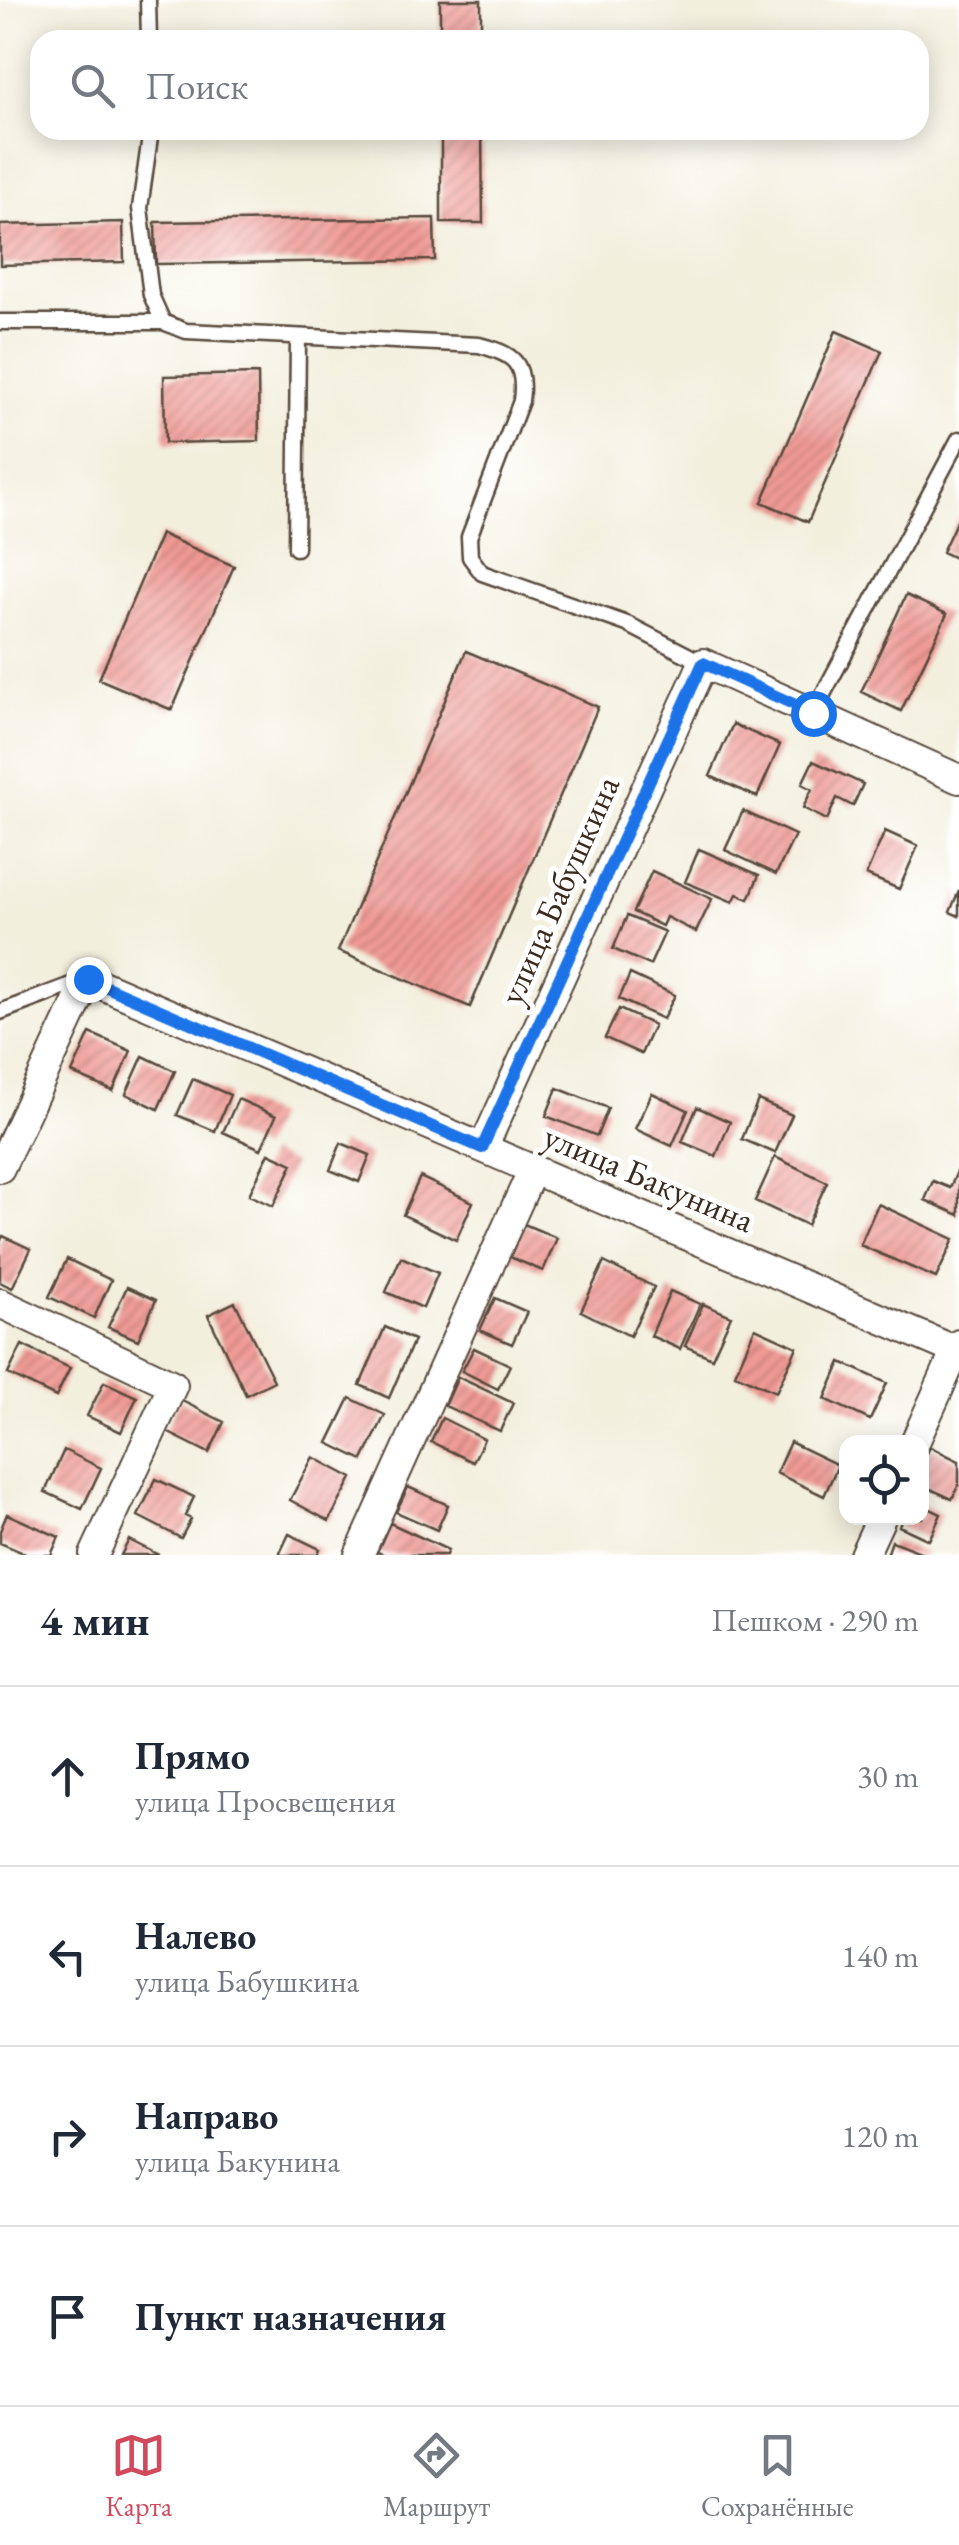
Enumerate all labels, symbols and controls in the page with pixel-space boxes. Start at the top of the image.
search box [30,30,929,140]
icon: search [65,58,120,113]
text: Поиск [145,61,248,110]
route start [791,691,837,737]
street label: улица Бабушкина [488,769,630,1011]
route end [66,957,112,1003]
street label: улица Бакунина [537,1113,761,1243]
map controls [839,1435,929,1525]
button: locate [839,1435,929,1525]
text: 4 мин [40,1593,149,1648]
text: Пешком · 290 m [711,1599,919,1641]
text: Прямо [135,1731,250,1780]
icon: ahead [40,1749,95,1804]
text: 30 m [857,1755,919,1797]
text: улица Просвещения [135,1780,396,1822]
text: Налево [135,1911,256,1960]
icon: left [40,1929,95,1984]
text: 140 m [842,1935,919,1977]
text: улица Бабушкина [135,1960,359,2002]
text: Направо [135,2091,278,2140]
icon: right [40,2109,95,2164]
text: 120 m [842,2115,919,2157]
text: улица Бакунина [135,2140,340,2182]
icon: arrive [40,2289,95,2344]
text: Пункт назначения [135,2292,446,2341]
tab: Карта [105,2428,172,2524]
tab: Маршрут [383,2428,490,2524]
tab: Сохранённые [701,2428,854,2524]

